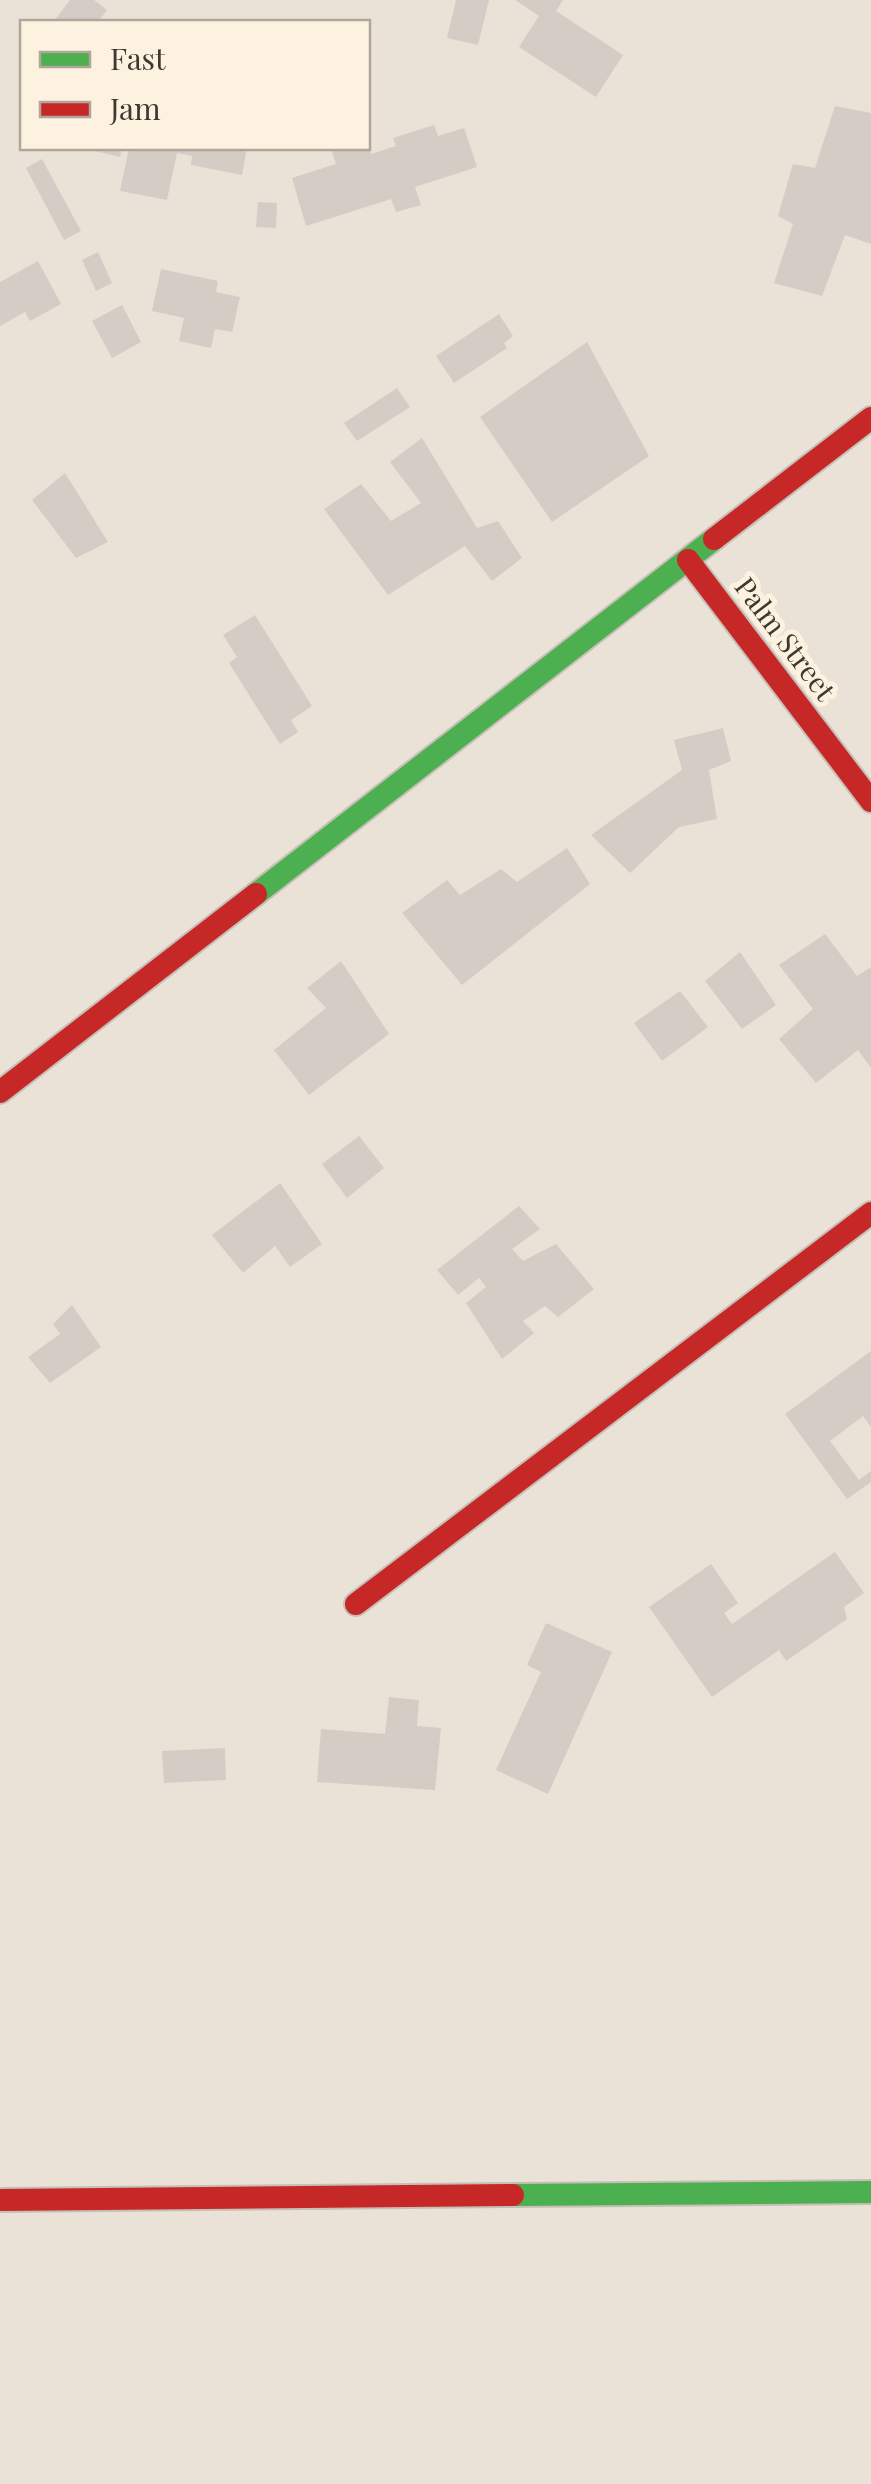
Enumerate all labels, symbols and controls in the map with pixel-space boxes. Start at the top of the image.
legend [20,20,370,150]
text: Fast [110,38,166,78]
text: Jam [109,88,161,128]
street label: Palm Street [728,569,845,708]

